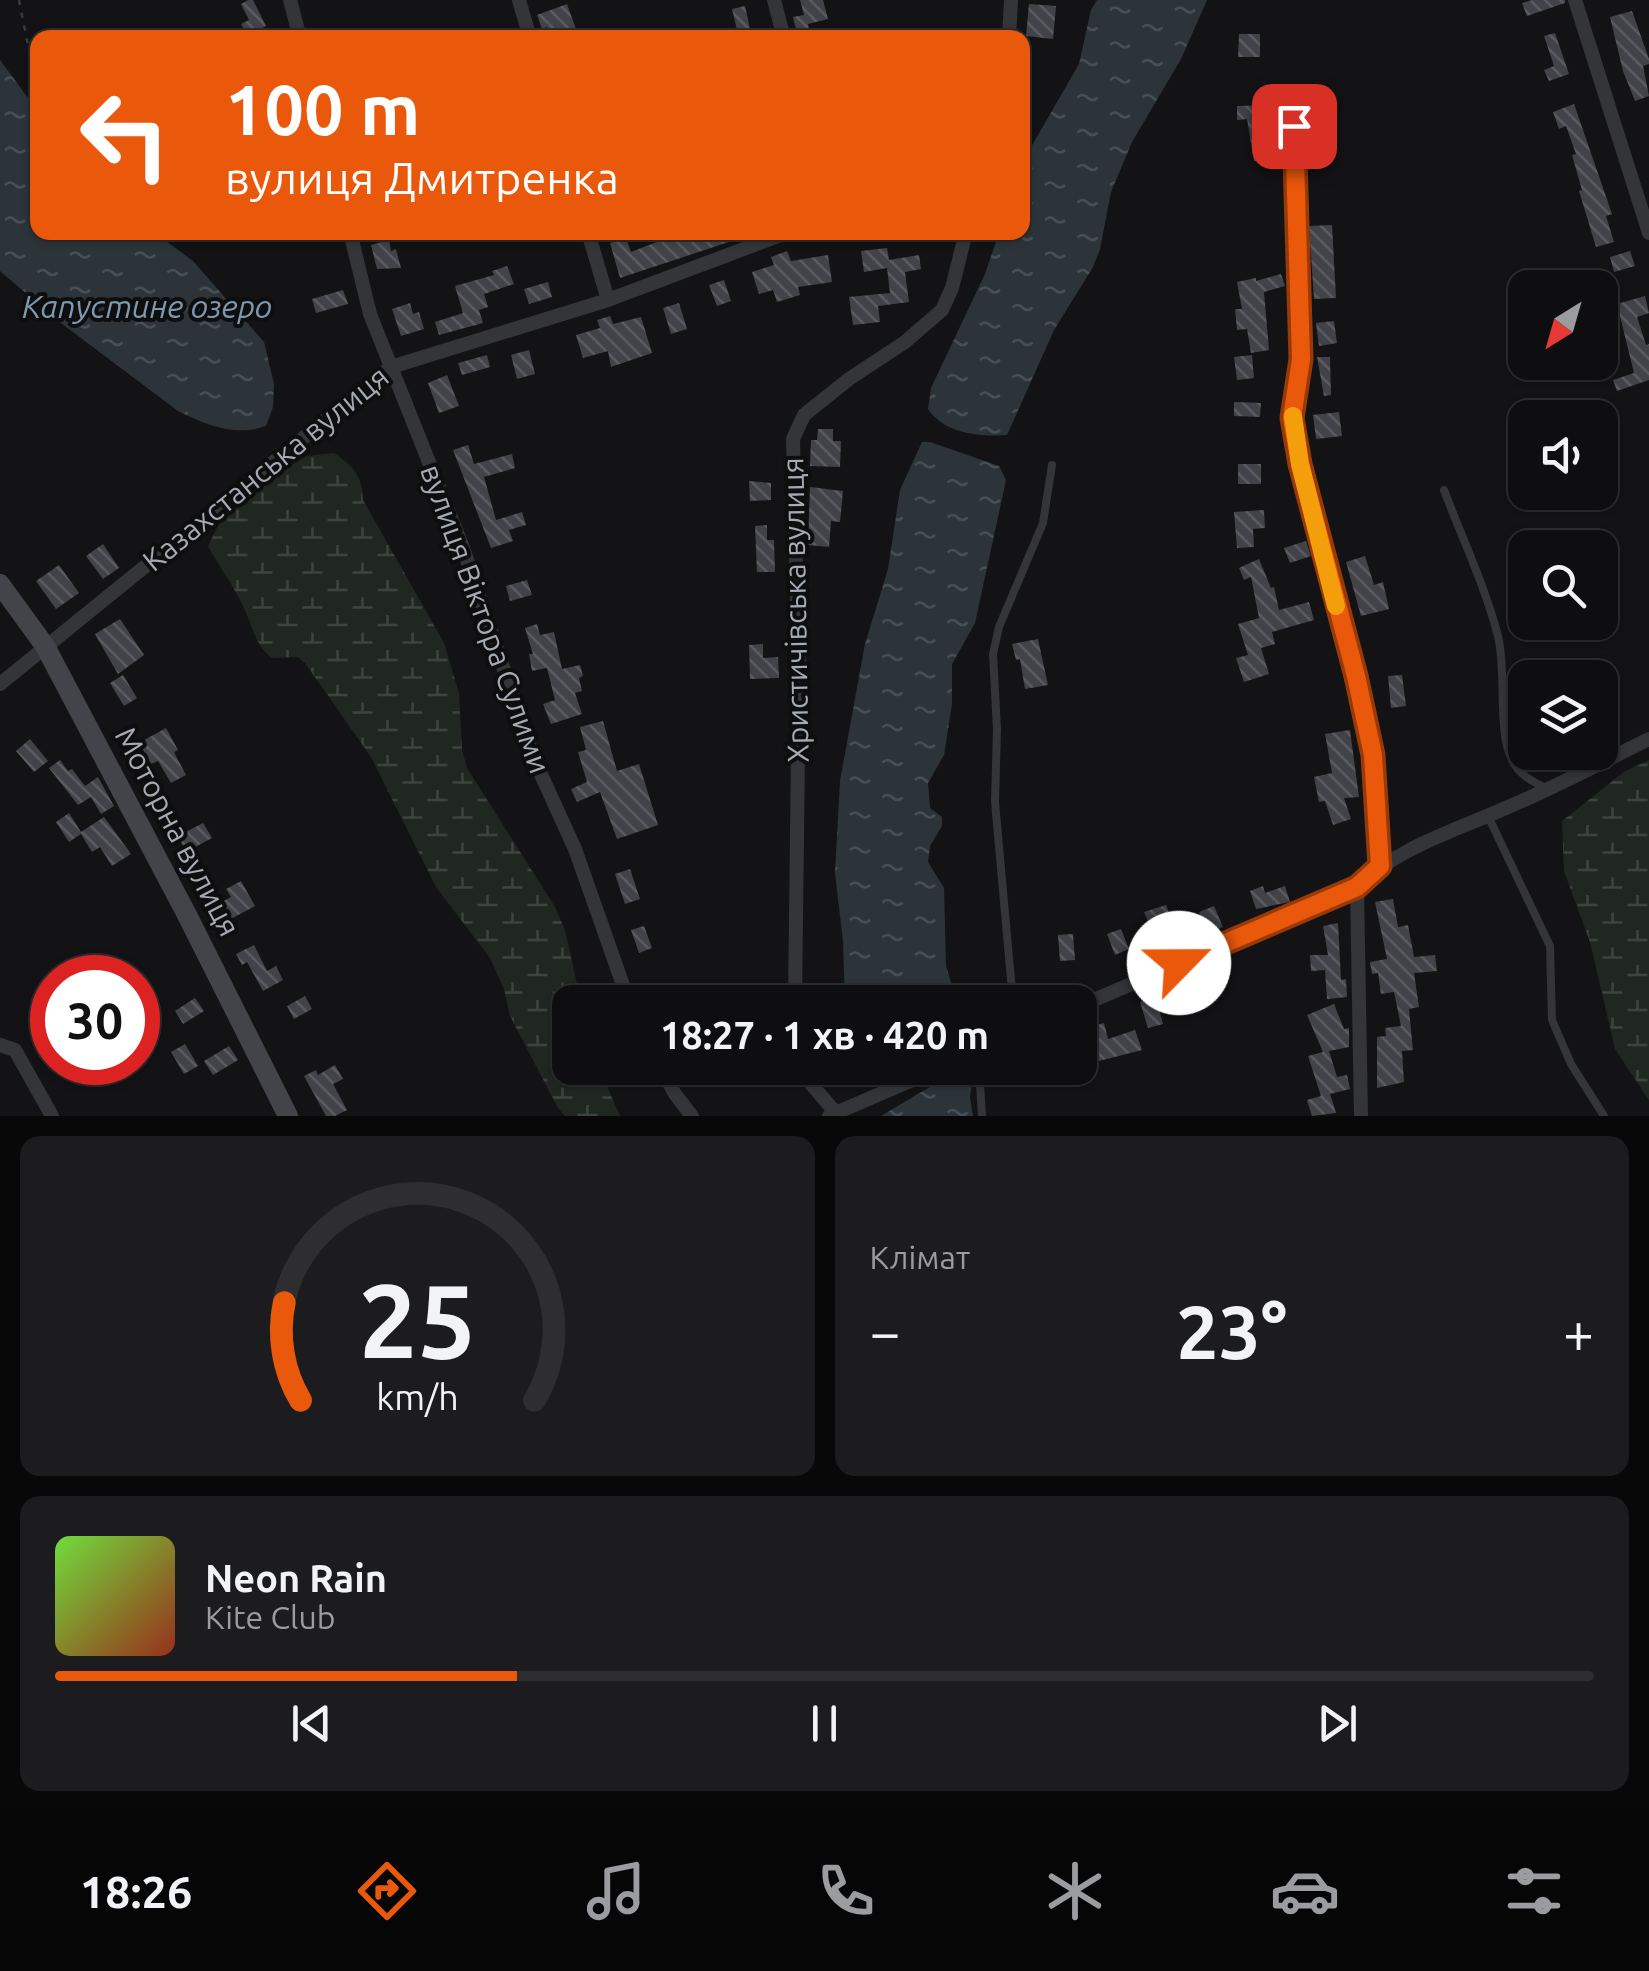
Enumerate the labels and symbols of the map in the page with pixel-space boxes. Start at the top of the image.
pin [1252,84,1337,169]
north arrow [1508,270,1618,380]
water label: Капустине озеро [22,288,272,324]
street label: Казахстанська вулиця [136,359,395,578]
street label: Христичівська вулиця [775,457,815,763]
street label: вулиця Віктора Сулими [414,460,558,778]
street label: Моторна вулиця [109,721,247,942]
position arrow [1127,911,1231,1015]
speed limit sign: 30 [30,955,160,1085]

